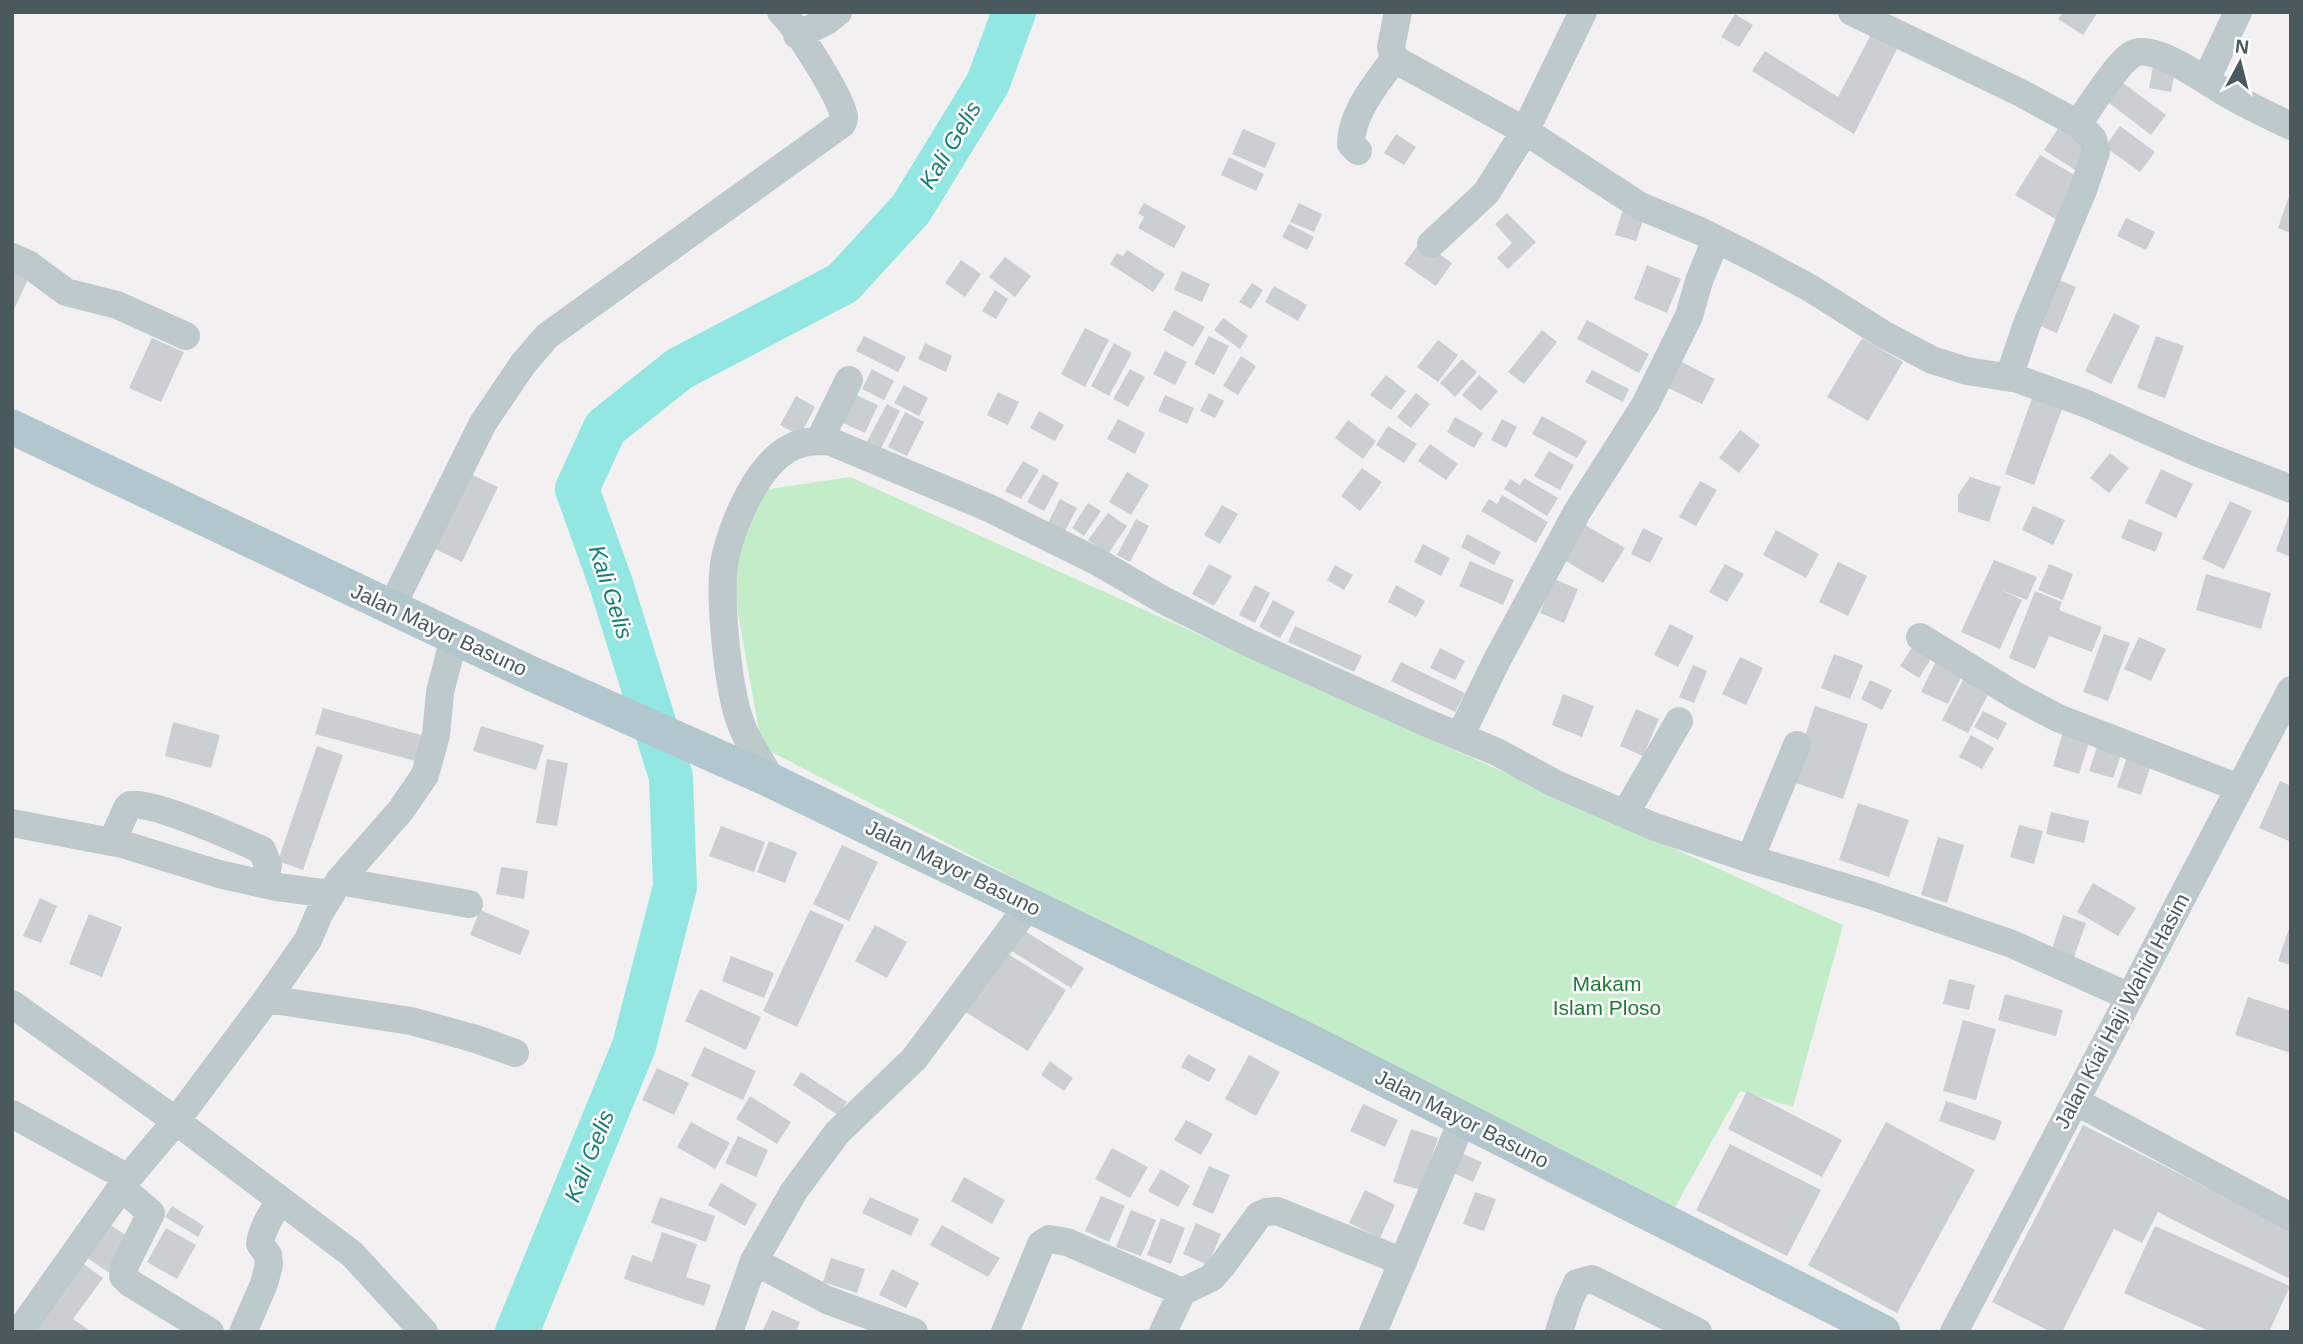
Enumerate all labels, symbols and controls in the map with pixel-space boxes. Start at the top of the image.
north arrow [2205,28,2275,98]
text: N [2234,35,2250,58]
water label: Kali Gelis [914,96,986,193]
water label: Kali Gelis [584,542,639,643]
street label: Jalan Mayor Basuno [348,579,531,680]
street label: Jalan Mayor Basuno [862,815,1044,920]
street label: Jalan Kiai Haji Wahid Hasim [2050,889,2193,1132]
park label: Makam Islam Ploso [1553,972,1661,1019]
street label: Jalan Mayor Basuno [1372,1065,1553,1172]
water label: Kali Gelis [559,1106,619,1206]

